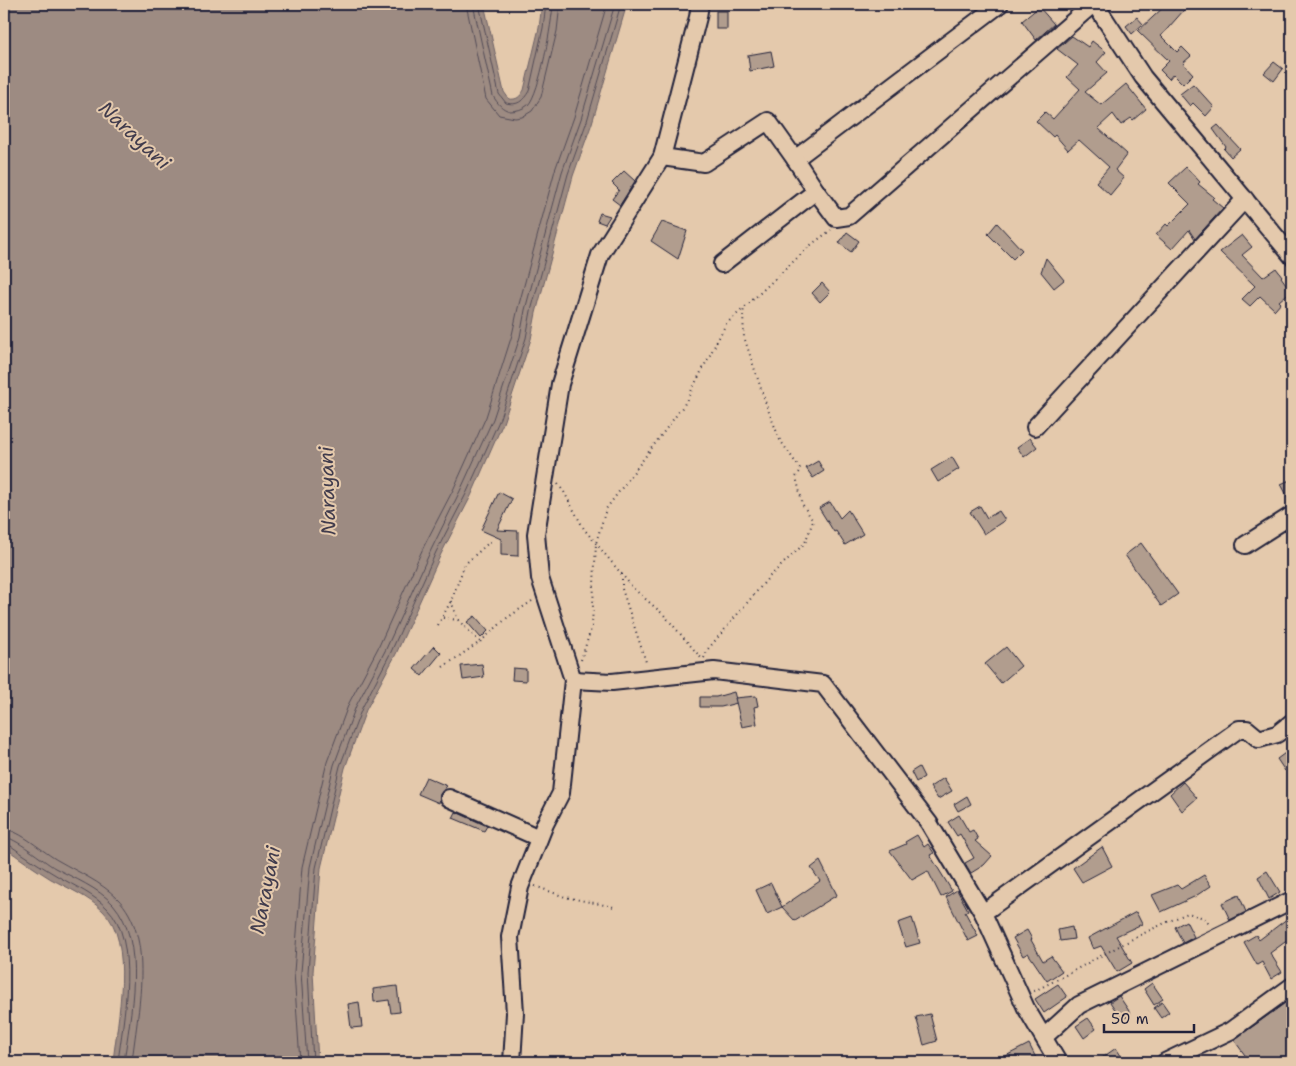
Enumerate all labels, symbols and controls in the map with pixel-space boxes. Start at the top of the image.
water label: Narayani [94,95,177,175]
water label: Narayani [312,446,342,536]
water label: Narayani [244,843,286,936]
scale bar [1104,1001,1194,1033]
text: 50 m [1111,1009,1149,1029]

